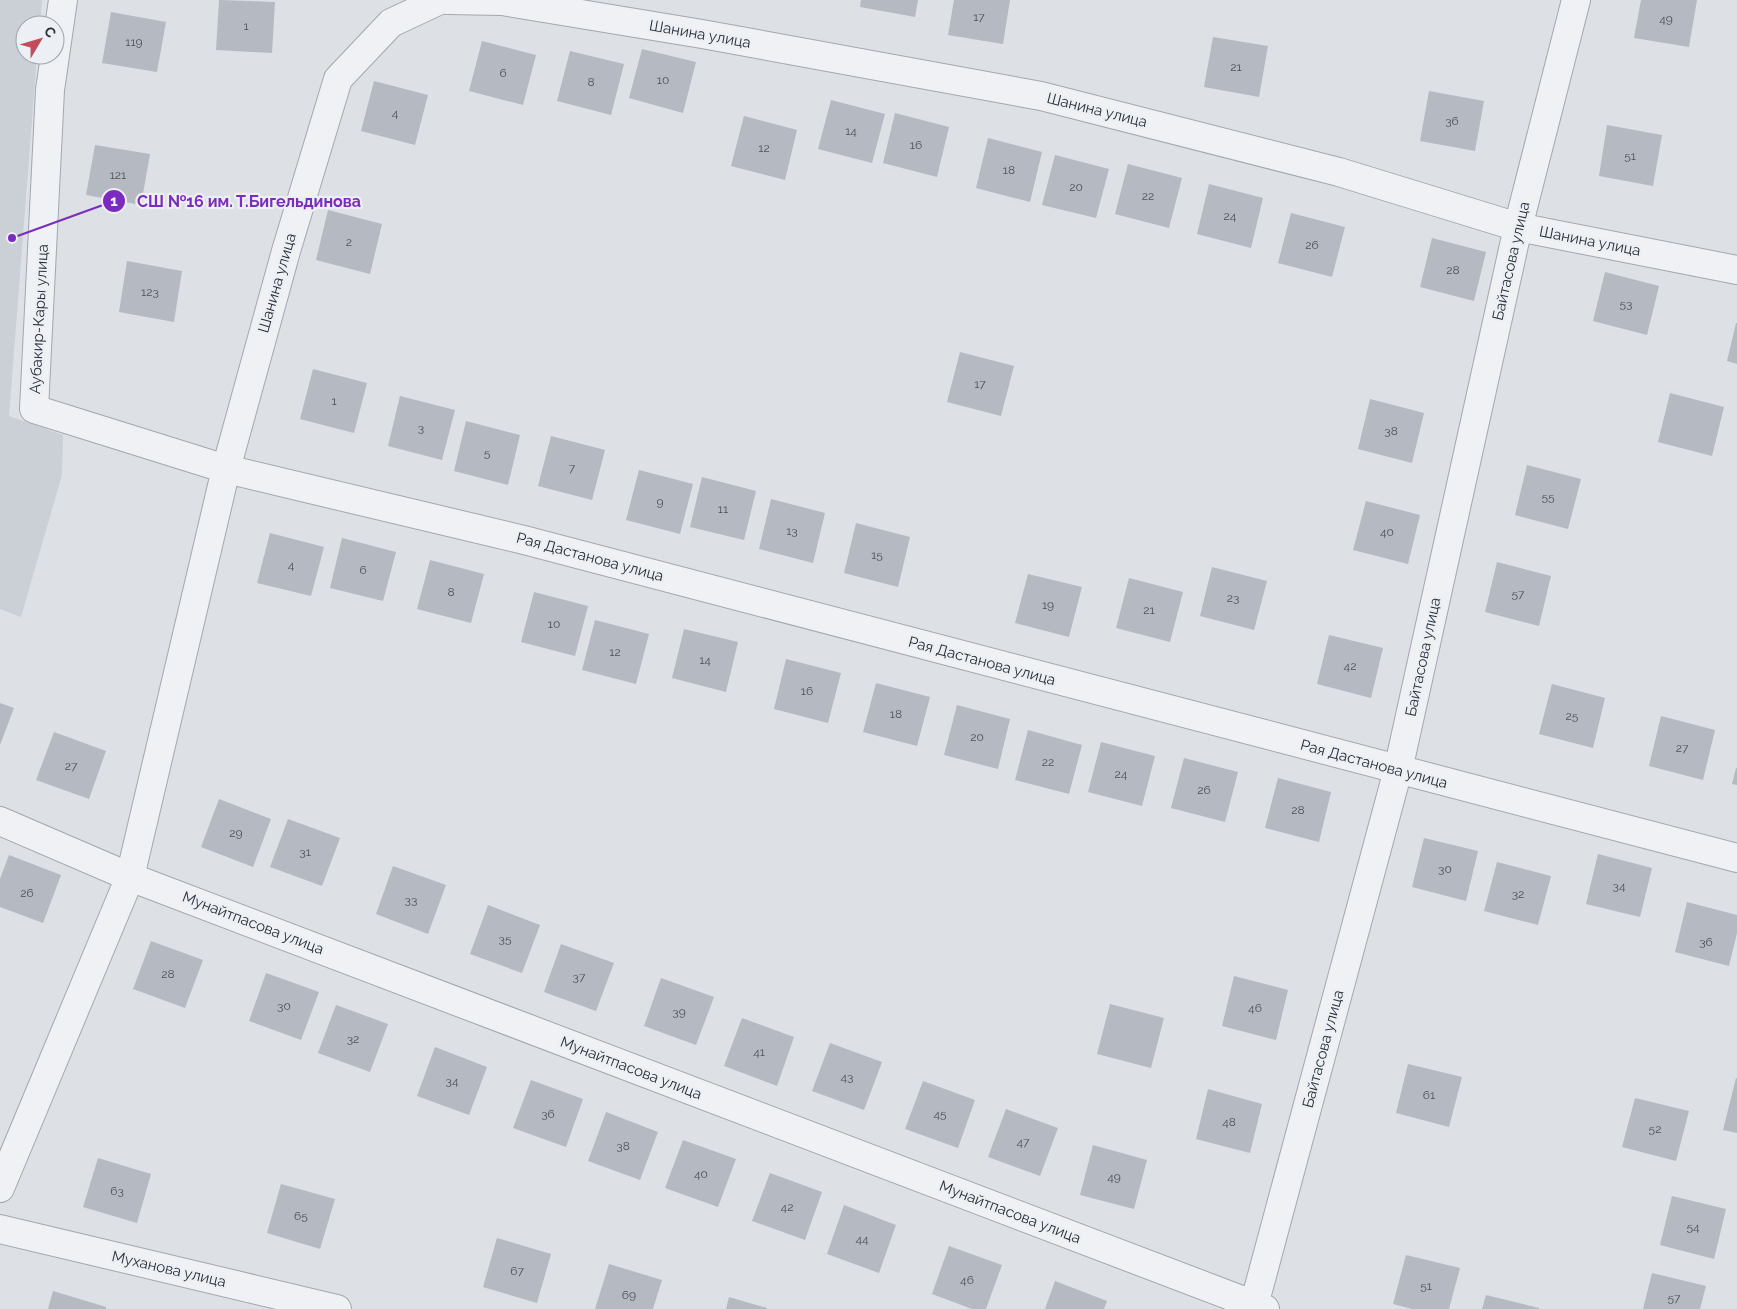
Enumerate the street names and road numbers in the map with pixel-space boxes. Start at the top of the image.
street label: Шанина улица [648,16,752,52]
street label: Шанина улица [1045,89,1149,131]
street label: Байтасова улица [1489,200,1533,322]
street label: Шанина улица [1538,222,1642,260]
street label: Шанина улица [254,231,300,335]
street label: Аубакир-Кары улица [26,243,52,395]
street label: Рая Дастанова улица [514,529,666,585]
street label: Байтасова улица [1402,596,1444,718]
street label: Рая Дастанова улица [906,633,1058,689]
street label: Рая Дастанова улица [1298,736,1450,792]
street label: Мунайтпасова улица [180,888,326,958]
street label: Байтасова улица [1299,988,1347,1110]
street label: Мунайтпасова улица [558,1033,704,1103]
street label: Мунайтпасова улица [937,1177,1083,1247]
street label: Муханова улица [110,1247,228,1291]

